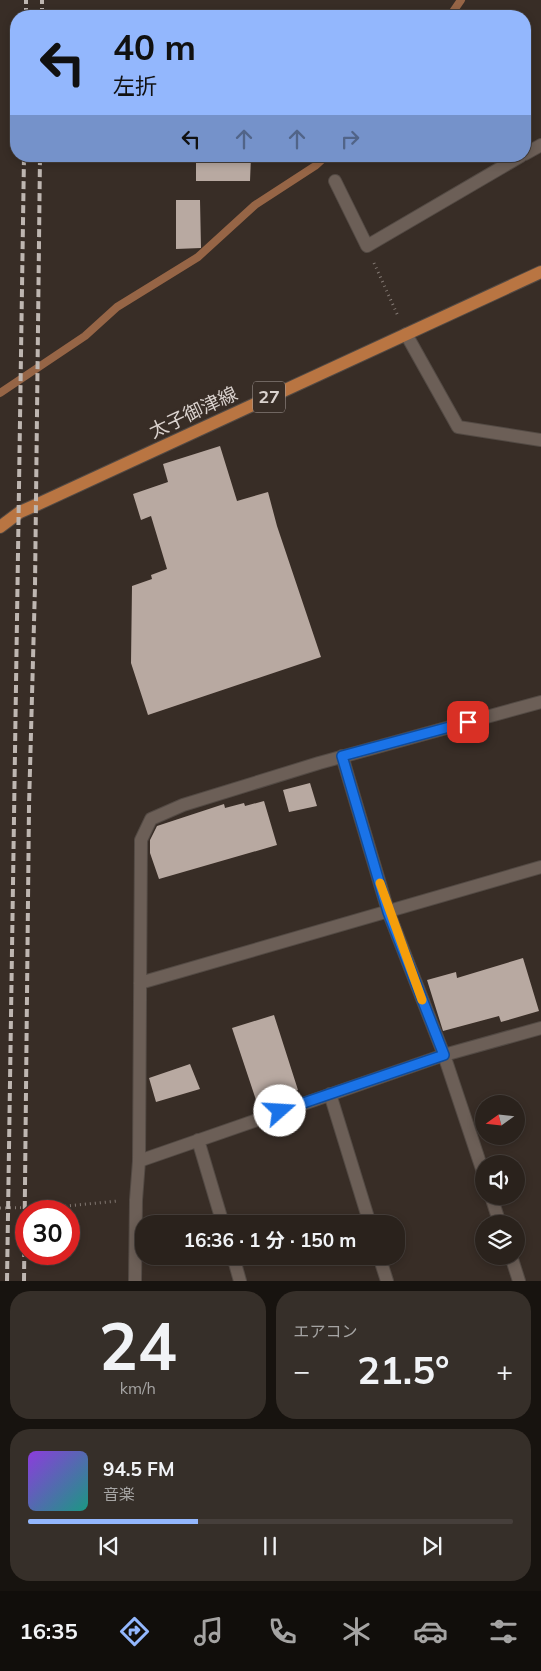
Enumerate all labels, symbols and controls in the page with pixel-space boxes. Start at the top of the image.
text: 40 m [113,25,196,69]
icon: left [30,30,95,95]
text: 左折 [113,72,157,100]
icon: left [177,125,205,153]
icon: ahead [230,125,258,153]
icon: ahead [283,125,311,153]
icon: right [336,125,364,153]
street label: 太子御津線 [145,381,241,443]
road number: 27 [253,382,285,412]
pin [447,701,489,743]
icon: arrive [454,708,482,736]
position arrow [253,1084,305,1136]
north arrow [475,1095,525,1145]
map controls [475,1095,525,1265]
button: sound [475,1155,525,1205]
speed limit sign: 30 [15,1200,80,1265]
button: layers [475,1215,525,1265]
text: 16:36 · 1 分 · 150 m [184,1228,356,1252]
text: 24 [99,1305,177,1386]
text: エアコン [294,1321,358,1341]
text: 21.5° [357,1346,449,1394]
text: − [294,1353,310,1388]
text: + [496,1353,513,1388]
text: km/h [120,1378,156,1398]
text: 94.5 FM [103,1457,175,1481]
text: 音楽 [103,1484,135,1504]
icon: previous [95,1532,123,1560]
icon: pause [256,1532,284,1560]
icon: next [418,1532,446,1560]
icon: directions [117,1614,152,1649]
icon: music [191,1614,226,1649]
icon: phone [265,1614,300,1649]
icon: climate [339,1614,374,1649]
icon: car [413,1614,448,1649]
icon: filters [486,1614,521,1649]
text: 16:35 [19,1617,78,1645]

